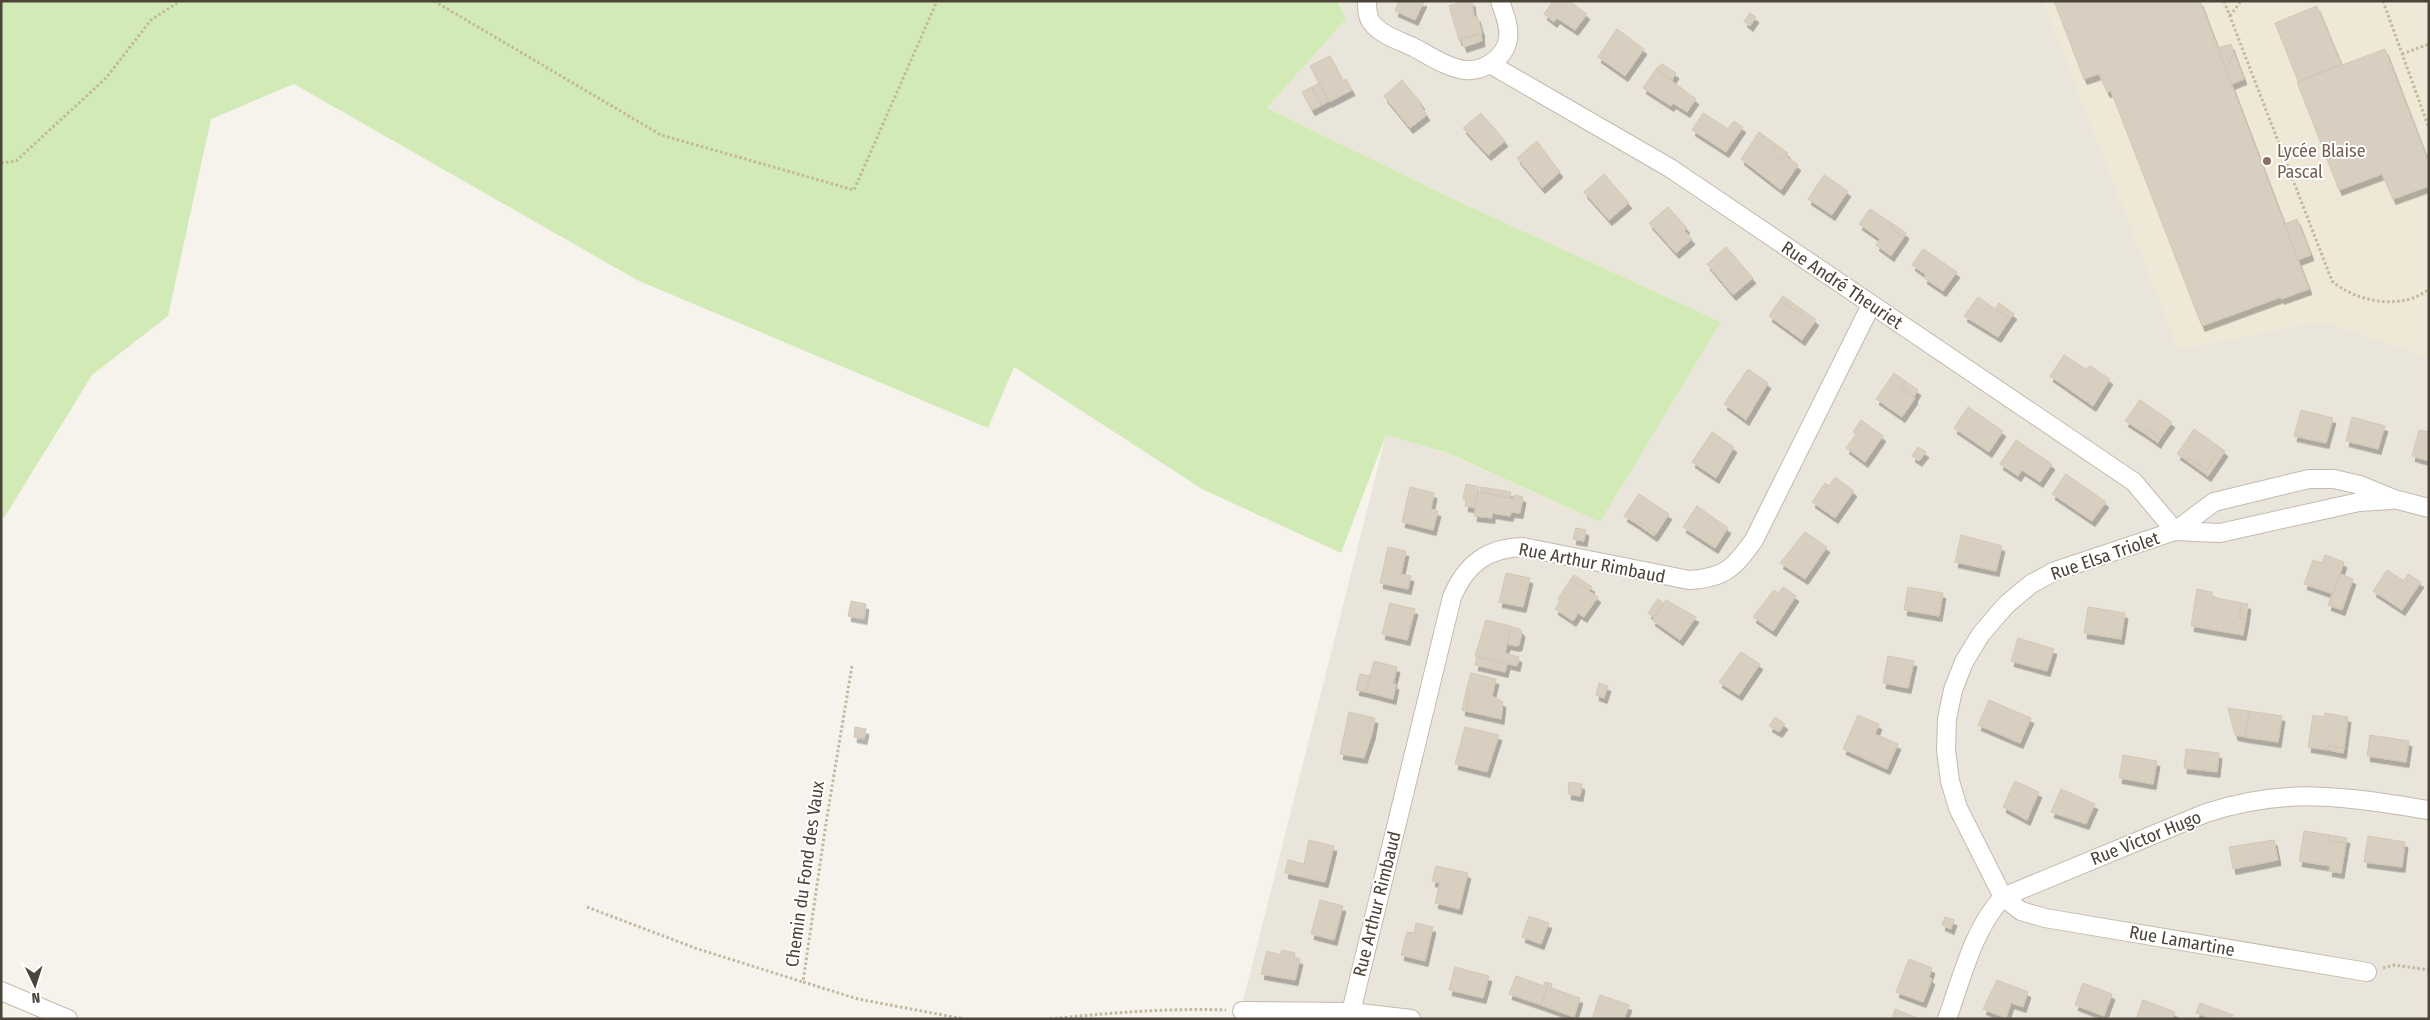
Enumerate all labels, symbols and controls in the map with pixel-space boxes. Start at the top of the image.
place label: Lycée Blaise Pascal [2277,140,2366,183]
marker: Lycée Blaise Pascal [2261,155,2273,167]
street label: Rue André Theuriet [1777,236,1907,334]
street label: Rue Elsa Triolet [2048,527,2162,585]
street label: Rue Arthur Rimbaud [1517,538,1667,588]
street label: Chemin du Fond des Vaux [781,779,829,969]
street label: Rue Victor Hugo [2087,806,2205,870]
street label: Rue Arthur Rimbaud [1348,829,1406,979]
street label: Rue Lamartine [2128,921,2237,961]
north arrow [10,960,60,1010]
text: N [31,989,41,1006]

